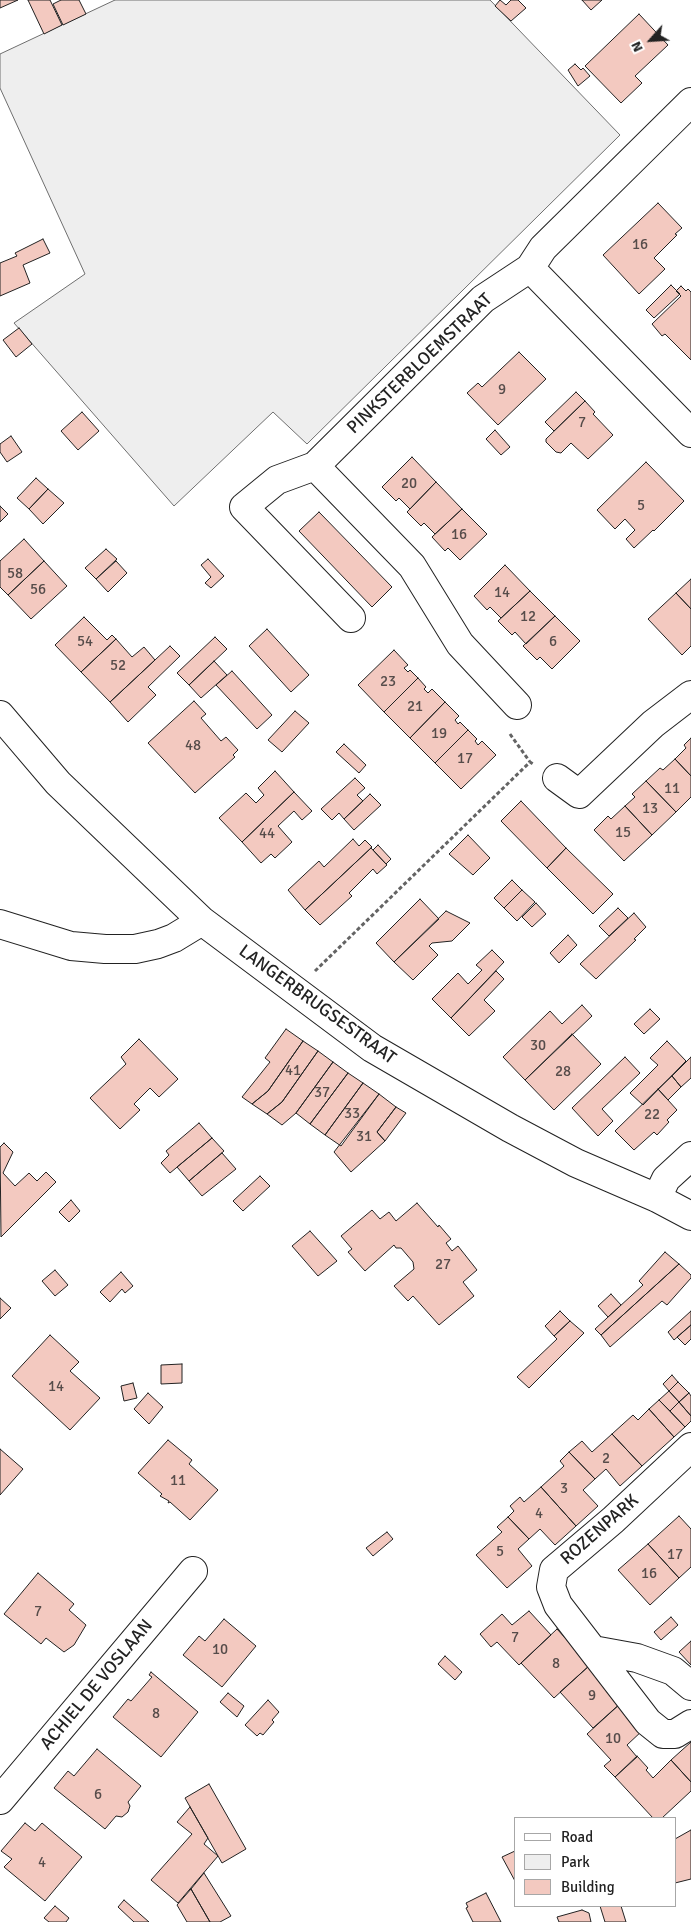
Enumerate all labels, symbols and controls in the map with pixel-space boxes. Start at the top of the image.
north arrow [626,15,676,65]
text: N [627,39,647,55]
house number: 16 [632,236,648,254]
street label: PINKSTERBLOEMSTRAAT [343,289,497,439]
house number: 9 [498,381,506,399]
house number: 7 [578,414,586,432]
house number: 20 [401,475,417,493]
house number: 5 [637,497,645,515]
house number: 16 [451,526,467,544]
house number: 58 [7,565,23,583]
house number: 56 [30,581,46,599]
house number: 14 [494,584,510,602]
house number: 12 [520,608,536,626]
house number: 54 [77,633,93,651]
house number: 6 [549,633,557,651]
house number: 52 [110,657,126,675]
house number: 23 [380,673,396,691]
house number: 21 [407,698,423,716]
house number: 19 [431,725,447,743]
house number: 48 [185,737,201,755]
house number: 17 [457,750,473,768]
house number: 11 [664,780,680,798]
house number: 13 [642,800,658,818]
house number: 15 [615,824,631,842]
house number: 44 [259,825,275,843]
street label: LANGERBRUGSESTRAAT [234,941,400,1069]
house number: 30 [530,1037,546,1055]
house number: 41 [285,1062,301,1080]
house number: 28 [555,1063,571,1081]
house number: 37 [314,1084,330,1102]
house number: 33 [344,1105,360,1123]
house number: 22 [644,1106,660,1124]
house number: 31 [356,1128,372,1146]
house number: 27 [435,1256,451,1274]
house number: 14 [48,1378,64,1396]
house number: 2 [602,1450,610,1468]
house number: 11 [170,1472,186,1490]
house number: 3 [560,1480,568,1498]
street label: ROZENPARK [557,1490,643,1570]
house number: 4 [535,1505,543,1523]
house number: 5 [496,1543,504,1561]
house number: 17 [667,1546,683,1564]
house number: 16 [641,1565,657,1583]
house number: 7 [34,1603,42,1621]
street label: ACHIEL DE VOSLAAN [36,1615,158,1755]
house number: 7 [511,1629,519,1647]
house number: 10 [212,1641,228,1659]
house number: 8 [552,1655,560,1673]
house number: 9 [588,1687,596,1705]
house number: 8 [152,1705,160,1723]
house number: 10 [605,1730,621,1748]
house number: 6 [94,1786,102,1804]
legend [514,1817,676,1907]
text: Road [561,1828,593,1846]
text: Park [561,1853,590,1871]
house number: 4 [38,1854,46,1872]
text: Building [561,1878,615,1896]

